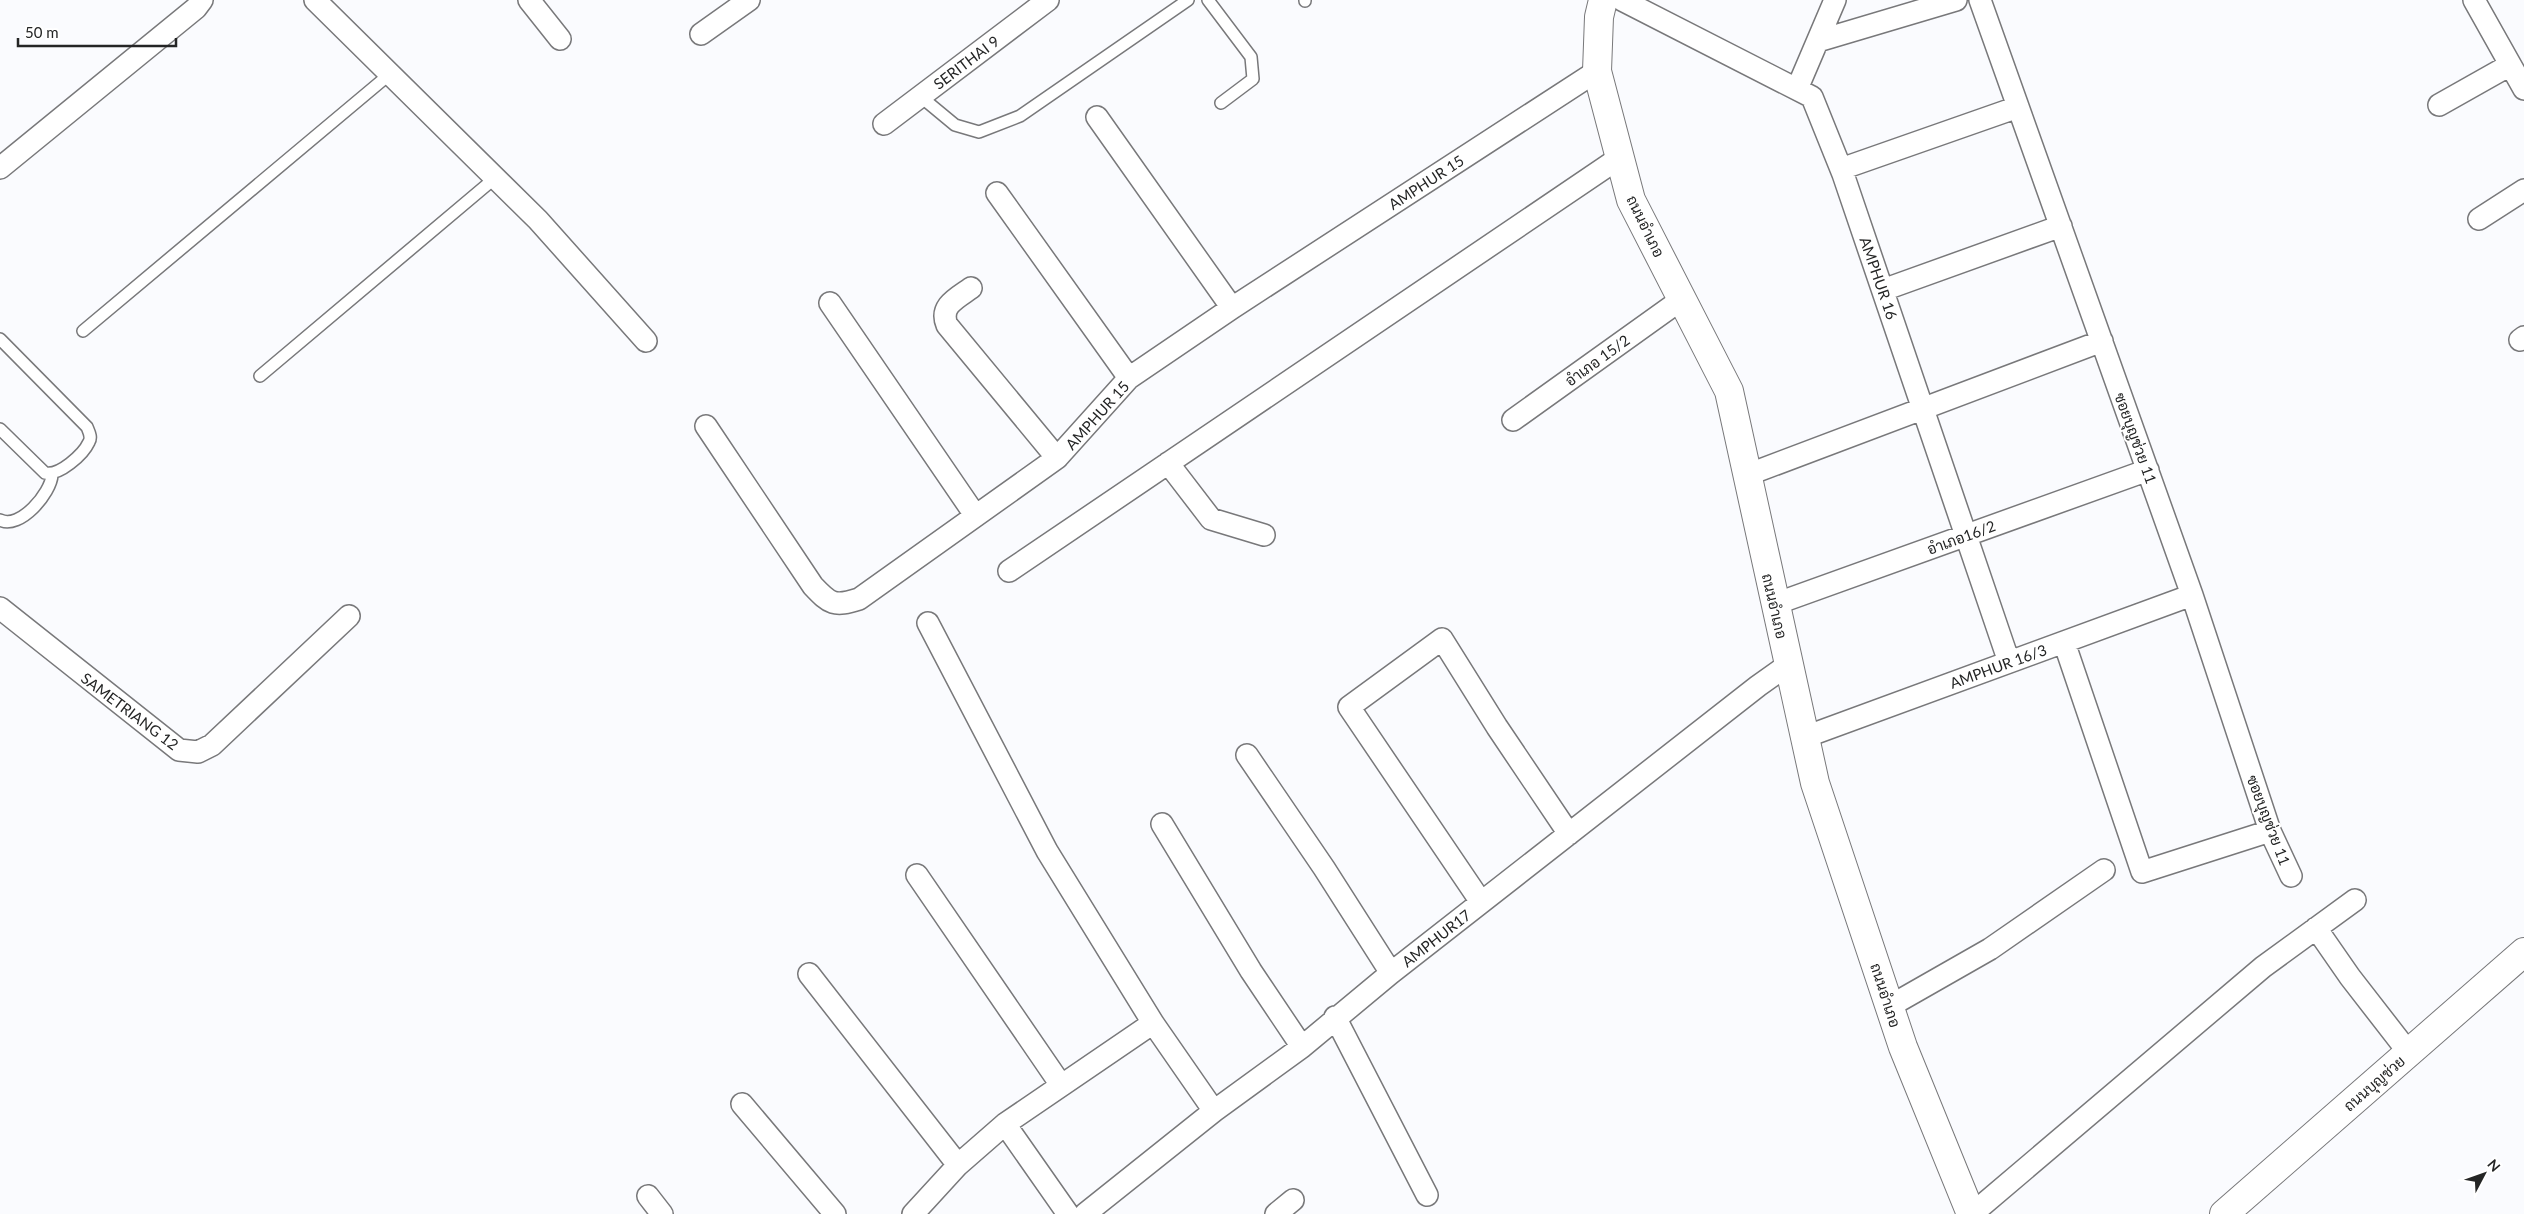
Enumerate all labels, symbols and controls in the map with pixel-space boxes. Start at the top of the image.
scale bar [18,15,175,47]
text: 50 m [25,23,59,41]
street label: SERITHAI 9 [930,31,1002,93]
street label: AMPHUR 15 [1385,151,1467,213]
street label: ถนนอำเภอ [1623,192,1669,260]
street label: AMPHUR 16 [1856,234,1902,322]
street label: อำเภอ 15/2 [1561,331,1633,389]
street label: AMPHUR 15 [1061,377,1133,453]
street label: ซอยบุญช่วย 11 [2108,390,2161,487]
street label: อำเภอ16/2 [1924,516,1998,558]
street label: ถนนอำเภอ [1759,572,1791,640]
street label: AMPHUR 16/3 [1947,640,2049,692]
street label: SAMETRIANG 12 [78,669,182,753]
street label: ซอยบุญช่วย 11 [2241,772,2294,869]
street label: AMPHUR17 [1398,905,1474,970]
street label: ถนนอำเภอ [1867,961,1905,1029]
street label: ถนนบุญช่วย [2340,1052,2410,1117]
north arrow [2459,1149,2509,1199]
text: N [2484,1155,2504,1175]

